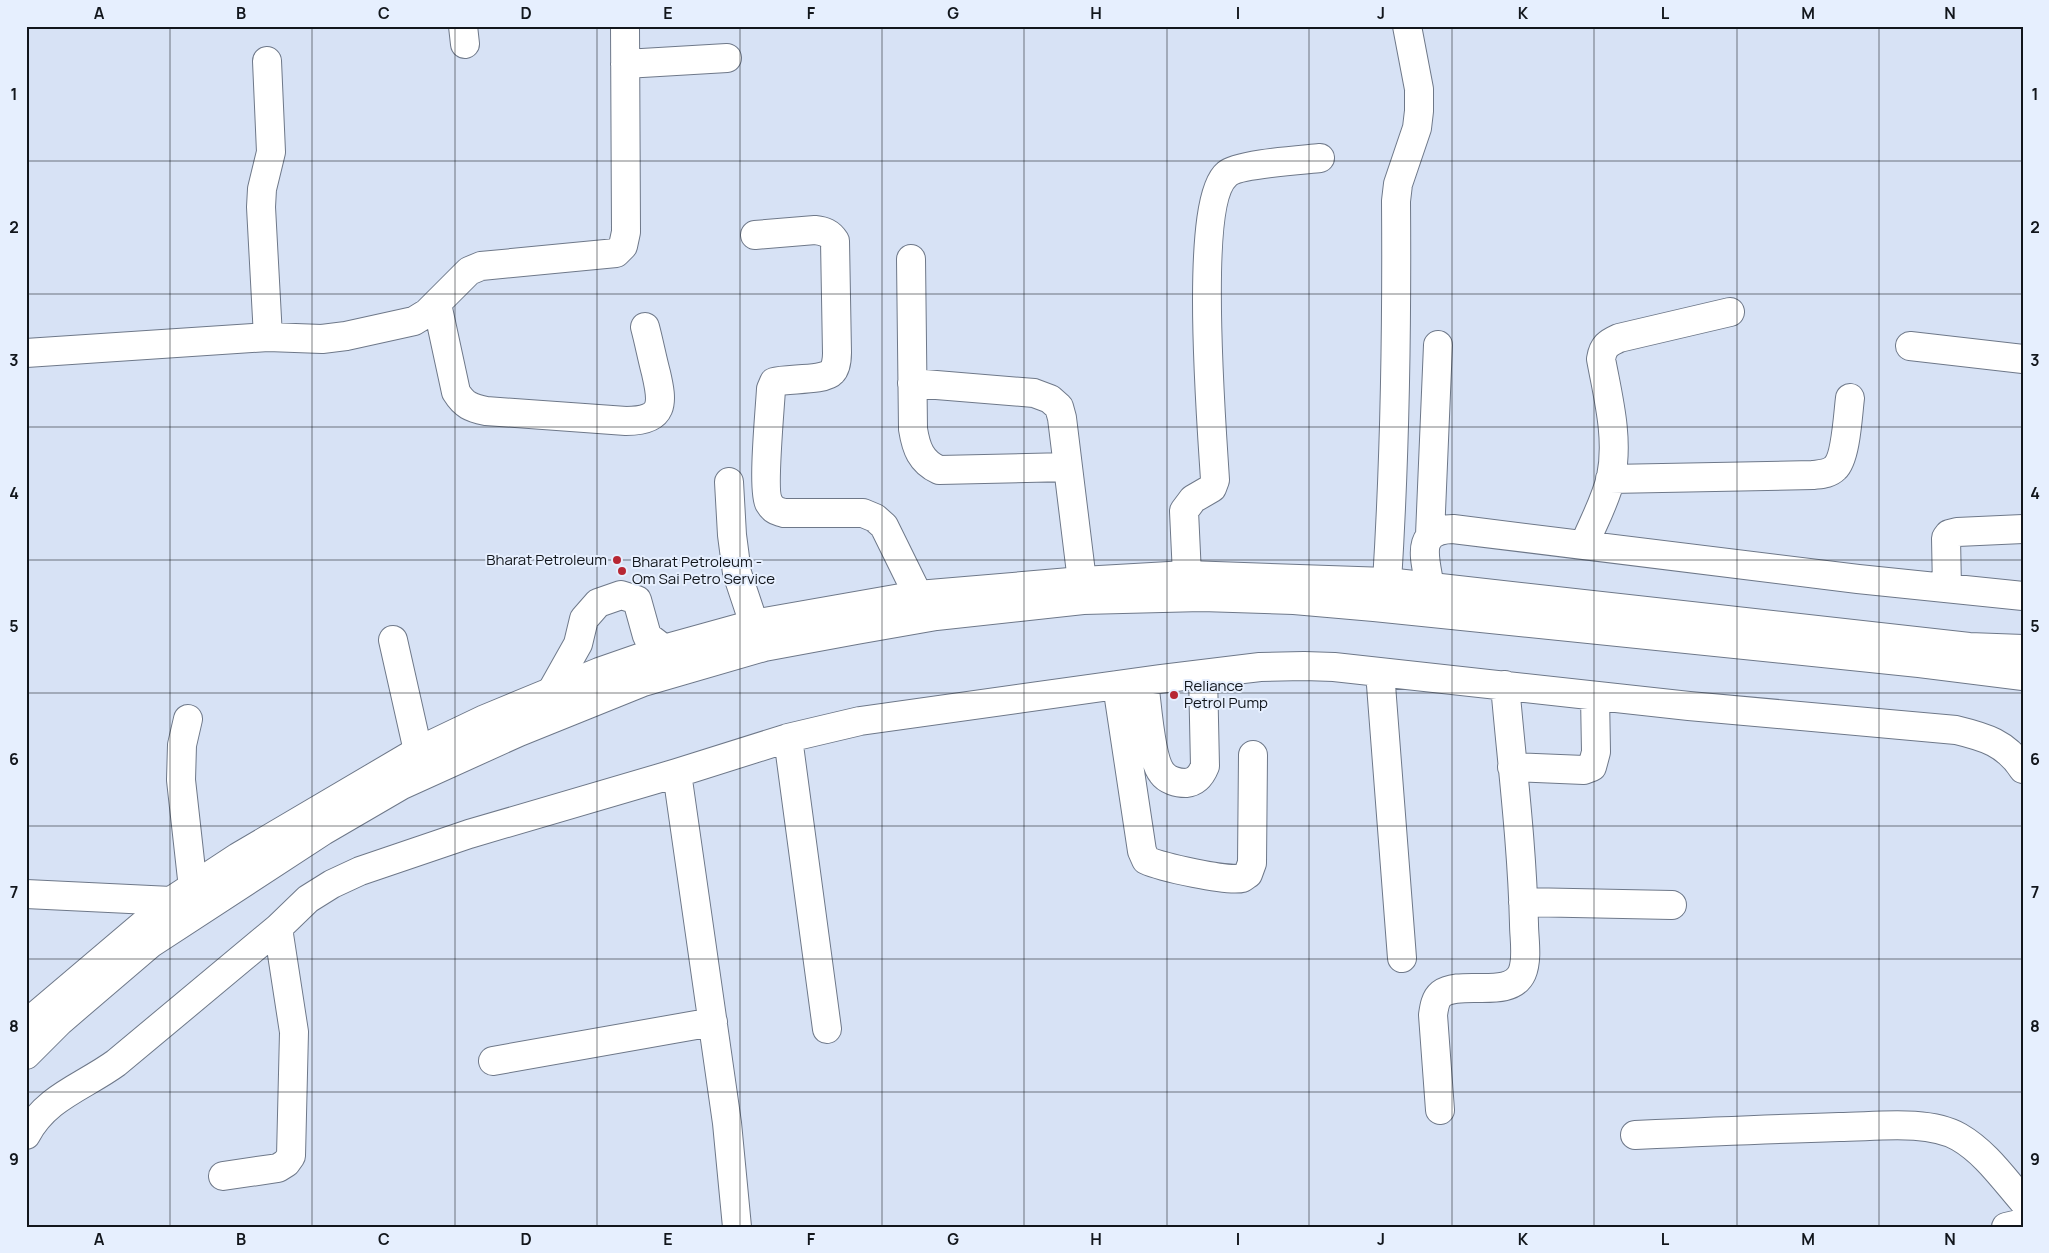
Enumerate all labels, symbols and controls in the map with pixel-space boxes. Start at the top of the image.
text: A [94,2,105,24]
text: B [236,2,246,24]
text: C [378,2,390,24]
text: D [520,2,532,24]
text: E [663,2,673,24]
text: F [807,2,816,24]
text: G [947,2,959,24]
text: H [1090,2,1102,24]
text: I [1236,2,1240,24]
text: J [1377,2,1385,24]
text: K [1518,2,1529,24]
text: L [1661,2,1670,24]
text: M [1801,2,1815,24]
text: N [1944,2,1956,24]
text: 1 [10,83,18,105]
text: 1 [2031,83,2039,105]
text: 2 [9,216,19,238]
text: 2 [2030,216,2040,238]
text: 3 [9,349,19,371]
text: 3 [2030,349,2040,371]
text: 4 [9,482,19,504]
text: 4 [2030,482,2040,504]
place label: Bharat Petroleum [486,549,607,570]
place label: Bharat Petroleum - Om Sai Petro Service [632,551,775,589]
marker: Bharat Petroleum [611,554,623,566]
marker: Bharat Petroleum - Om Sai Petro Service [616,565,628,577]
text: 5 [9,615,19,637]
text: 5 [2030,615,2040,637]
place label: Reliance Petrol Pump [1184,675,1268,713]
marker: Reliance Petrol Pump [1168,689,1180,701]
text: 6 [9,748,19,770]
text: 6 [2030,748,2040,770]
text: 7 [10,881,18,903]
text: 7 [2031,881,2039,903]
text: 8 [9,1015,19,1037]
text: 8 [2030,1015,2040,1037]
text: 9 [9,1148,19,1170]
text: 9 [2030,1148,2040,1170]
text: A [94,1228,105,1250]
text: B [236,1228,246,1250]
text: C [378,1228,390,1250]
text: D [520,1228,532,1250]
text: E [663,1228,673,1250]
text: F [807,1228,816,1250]
text: G [947,1228,959,1250]
text: H [1090,1228,1102,1250]
text: I [1236,1228,1240,1250]
text: J [1377,1228,1385,1250]
text: K [1518,1228,1529,1250]
text: L [1661,1228,1670,1250]
text: M [1801,1228,1815,1250]
text: N [1944,1228,1956,1250]

